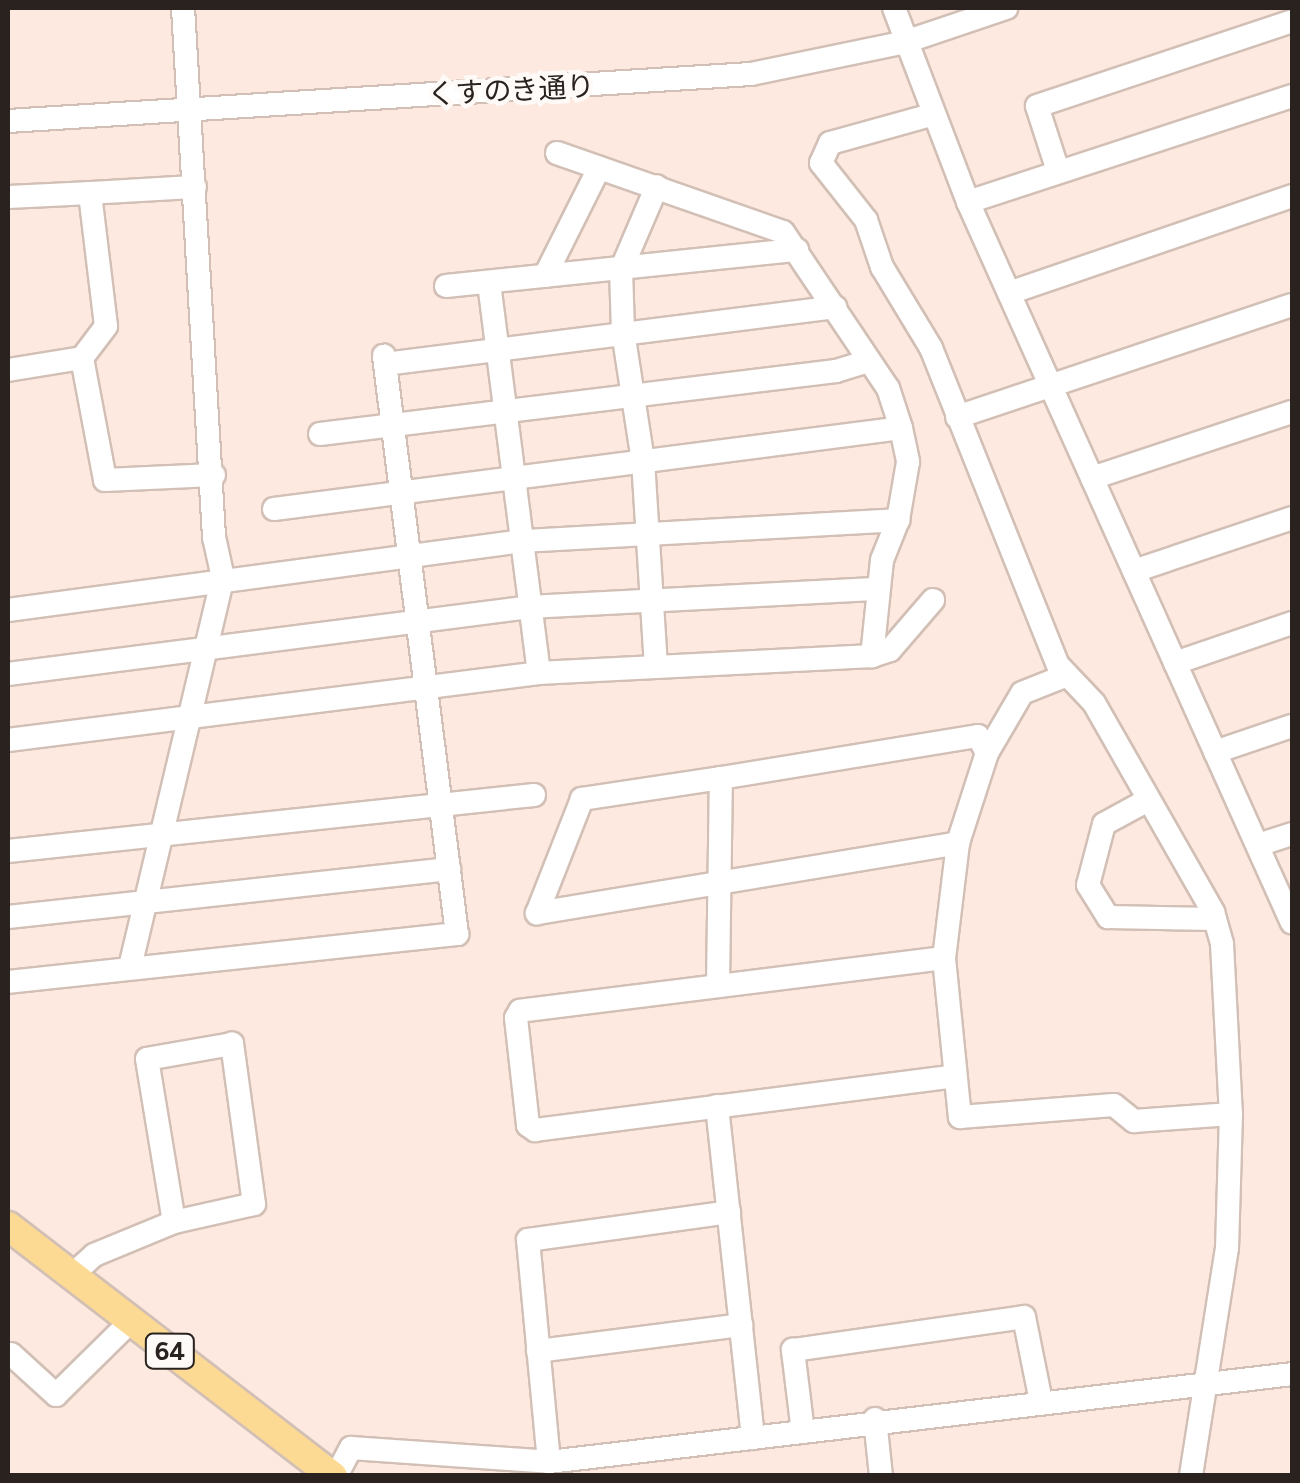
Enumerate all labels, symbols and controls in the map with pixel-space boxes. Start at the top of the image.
street label: くすのき通り [426,69,596,111]
road number: 64 [142,1331,198,1371]

